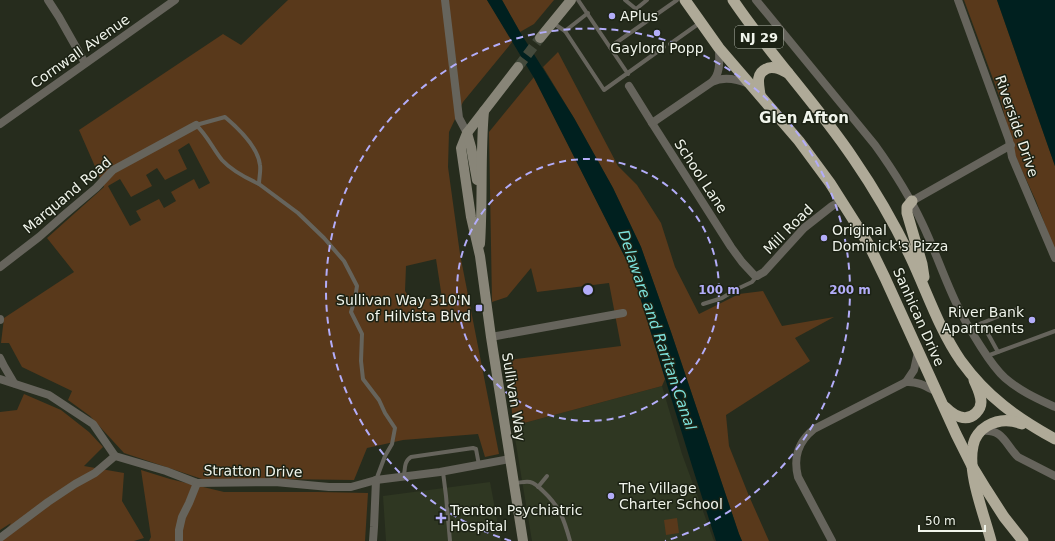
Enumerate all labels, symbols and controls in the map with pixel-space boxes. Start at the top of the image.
place label: APlus [620,8,658,24]
street label: Cornwall Avenue [27,11,133,91]
marker: APlus [607,11,617,21]
road number: NJ 29 [735,26,783,48]
marker: Gaylord Popp [652,28,662,38]
place label: Gaylord Popp [610,40,704,56]
street label: Riverside Drive [992,73,1042,179]
district label: Glen Afton [759,109,849,127]
street label: School Lane [671,136,731,216]
street label: Marquand Road [20,154,114,236]
street label: Mill Road [760,201,816,257]
place label: Original Dominick's Pizza [832,222,948,254]
water label: Delaware and Raritan Canal [614,228,700,433]
marker: Original Dominick's Pizza [819,233,829,243]
street label: Sanhican Drive [890,265,948,369]
centre of rings [581,283,595,297]
text: 100 m [698,283,740,297]
text: 200 m [829,283,871,297]
place label: Sullivan Way 310'N of Hilvista Blvd [336,292,471,324]
marker: Sullivan Way 310'N of Hilvista Blvd [474,303,484,313]
place label: River Bank Apartments [942,304,1025,336]
marker: River Bank Apartments [1027,315,1037,325]
street label: Sullivan Way [499,352,529,442]
street label: Stratton Drive [203,462,303,480]
place label: The Village Charter School [618,480,723,512]
marker: The Village Charter School [606,491,616,501]
place label: Trenton Psychiatric Hospital [449,502,582,534]
scale bar [919,507,985,533]
marker: Trenton Psychiatric Hospital [435,512,447,524]
text: 50 m [925,514,956,528]

